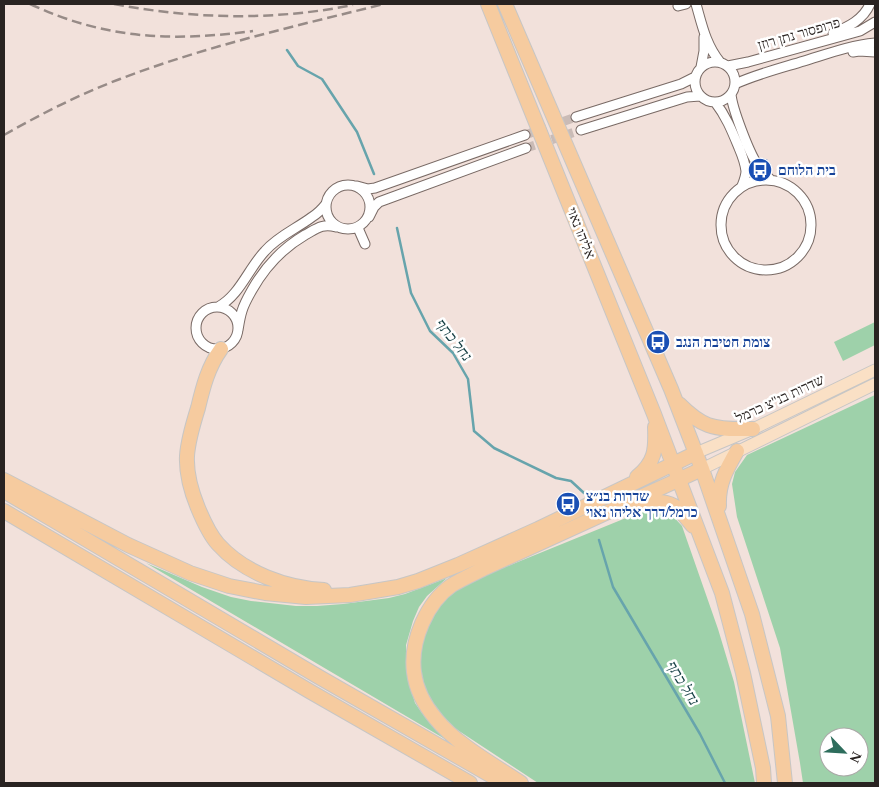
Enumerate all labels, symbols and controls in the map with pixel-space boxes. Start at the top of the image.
street label: פרופסור נתן רוזן [756,15,842,53]
bus stop icon: בית הלוחם [747,157,773,183]
place label: בית הלוחם [778,163,836,178]
street label: אליהו נאוי [564,205,598,261]
water label: נחל כתף [433,316,475,364]
bus stop icon: צומת חטיבת הנגב [645,329,671,355]
place label: צומת חטיבת הנגב [676,335,770,350]
street label: שדרות בנ"צ כרמל [733,372,827,426]
place label: שדרות בנ״צ כרמל/דרך אליהו נאוי [586,489,698,520]
bus stop icon: שדרות בנ״צ כרמל/דרך אליהו נאוי [555,491,581,517]
water label: נחל כתף [664,658,702,708]
north arrow [819,727,869,777]
text: N [846,750,864,765]

